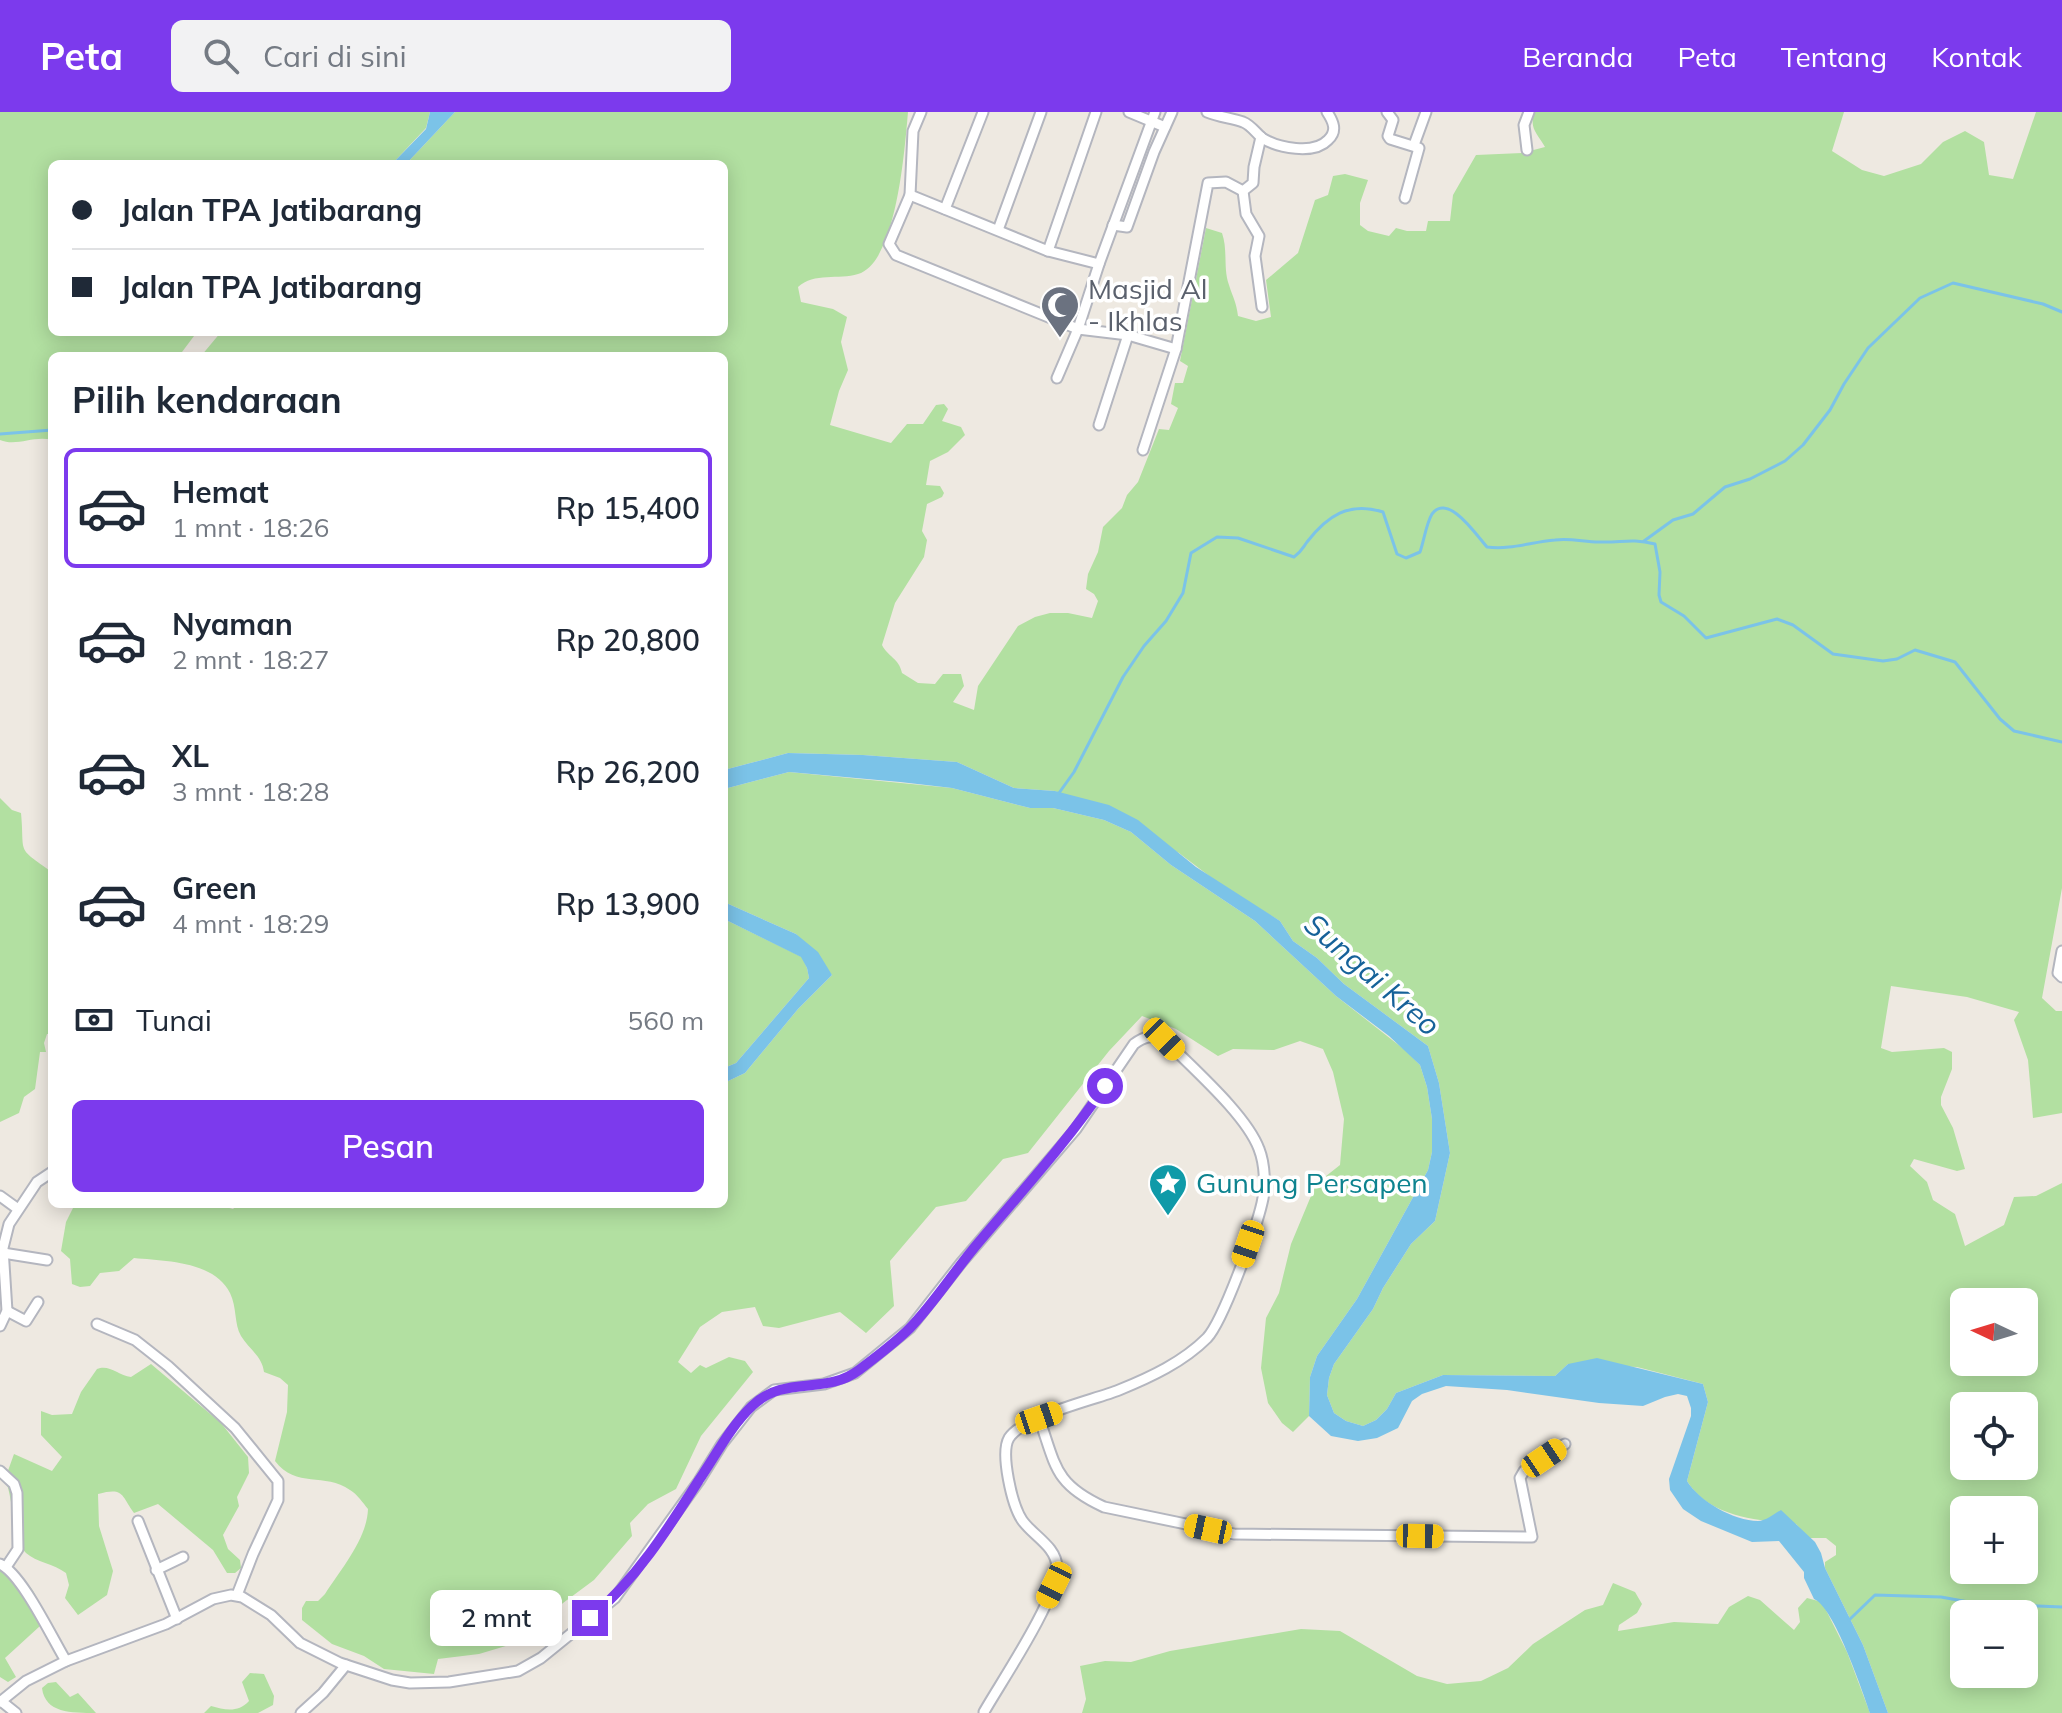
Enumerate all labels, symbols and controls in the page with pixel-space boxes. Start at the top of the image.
search box [171,20,731,92]
text: Peta [40,32,123,80]
icon: search [199,34,243,78]
text: Cari di sini [263,37,407,75]
text: Beranda [1522,39,1633,74]
text: Peta [1677,39,1737,74]
text: Tentang [1781,39,1887,74]
text: Kontak [1931,39,2022,74]
text: Jalan TPA Jatibarang [120,191,422,229]
text: Jalan TPA Jatibarang [120,268,422,306]
place label: Masjid Al - Ikhlas [1088,271,1207,338]
mosque icon: Masjid Al - Ikhlas [1039,284,1081,339]
text: Pilih kendaraan [72,377,342,422]
icon: car [76,472,148,544]
text: Hemat [172,473,269,511]
text: Rp 15,400 [556,489,700,527]
text: 1 mnt · 18:26 [172,511,329,544]
icon: car [76,604,148,676]
text: Nyaman [172,605,293,643]
text: Rp 20,800 [556,621,700,659]
text: 2 mnt · 18:27 [172,643,329,676]
icon: car [76,736,148,808]
text: XL [172,737,209,775]
text: Rp 26,200 [556,753,700,791]
text: 3 mnt · 18:28 [172,775,329,808]
icon: car [76,868,148,940]
text: Green [172,869,257,907]
text: Rp 13,900 [556,885,700,923]
water label: Sungai Kreo [1297,905,1448,1044]
text: 4 mnt · 18:29 [172,907,329,940]
icon: cash [72,998,116,1042]
text: Tunai [136,1001,212,1039]
text: 560 m [628,1004,704,1037]
car [1139,1013,1189,1065]
route start [1087,1068,1123,1104]
button: Pesan [72,1100,704,1192]
place icon: Gunung Persapen [1147,1162,1189,1217]
place label: Gunung Persapen [1196,1165,1428,1200]
car [1229,1217,1267,1271]
north arrow [1950,1288,2038,1376]
map controls [1950,1288,2038,1688]
button: locate [1950,1392,2038,1480]
car [1012,1399,1066,1437]
car [1517,1435,1571,1481]
button: + [1950,1496,2038,1584]
car [1182,1512,1234,1546]
car [1396,1524,1444,1548]
car [1033,1558,1075,1612]
callout: 2 mnt [430,1590,562,1646]
route end [572,1600,608,1636]
button: − [1950,1600,2038,1688]
text: 2 mnt [461,1601,531,1634]

